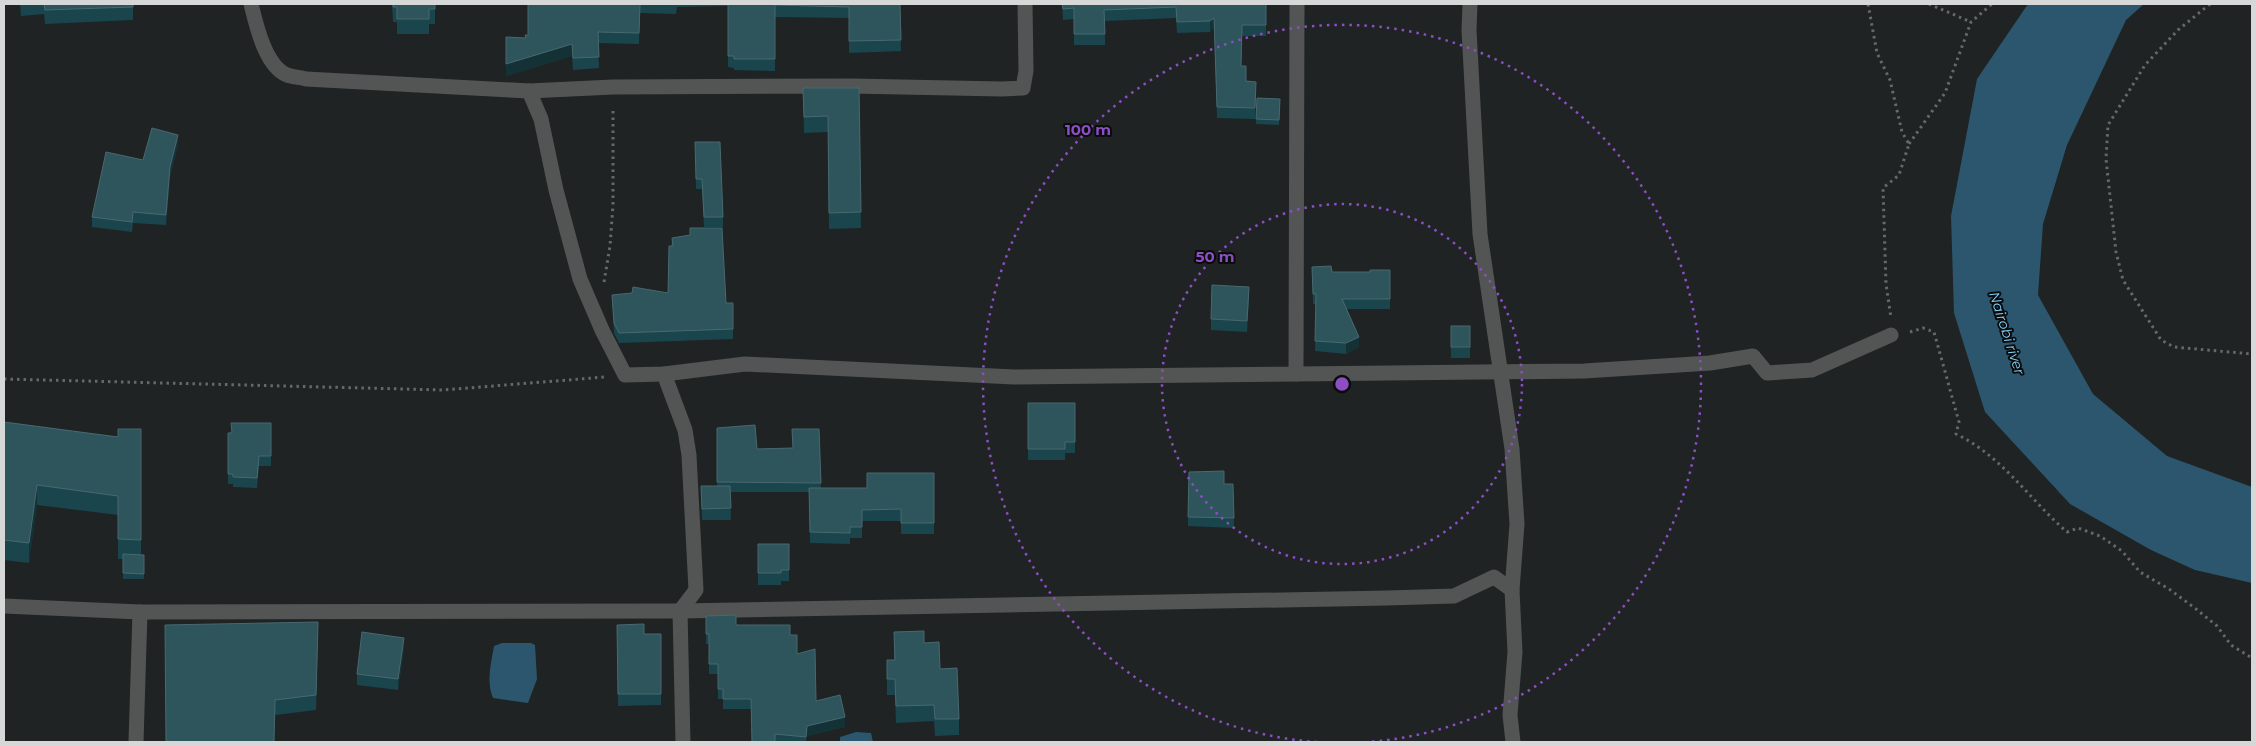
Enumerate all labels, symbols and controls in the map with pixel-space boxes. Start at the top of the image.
text: 100 m [1065,120,1111,139]
text: 50 m [1195,247,1235,266]
water label: Nairobi river [1985,289,2029,377]
centre of rings [1333,375,1351,393]

